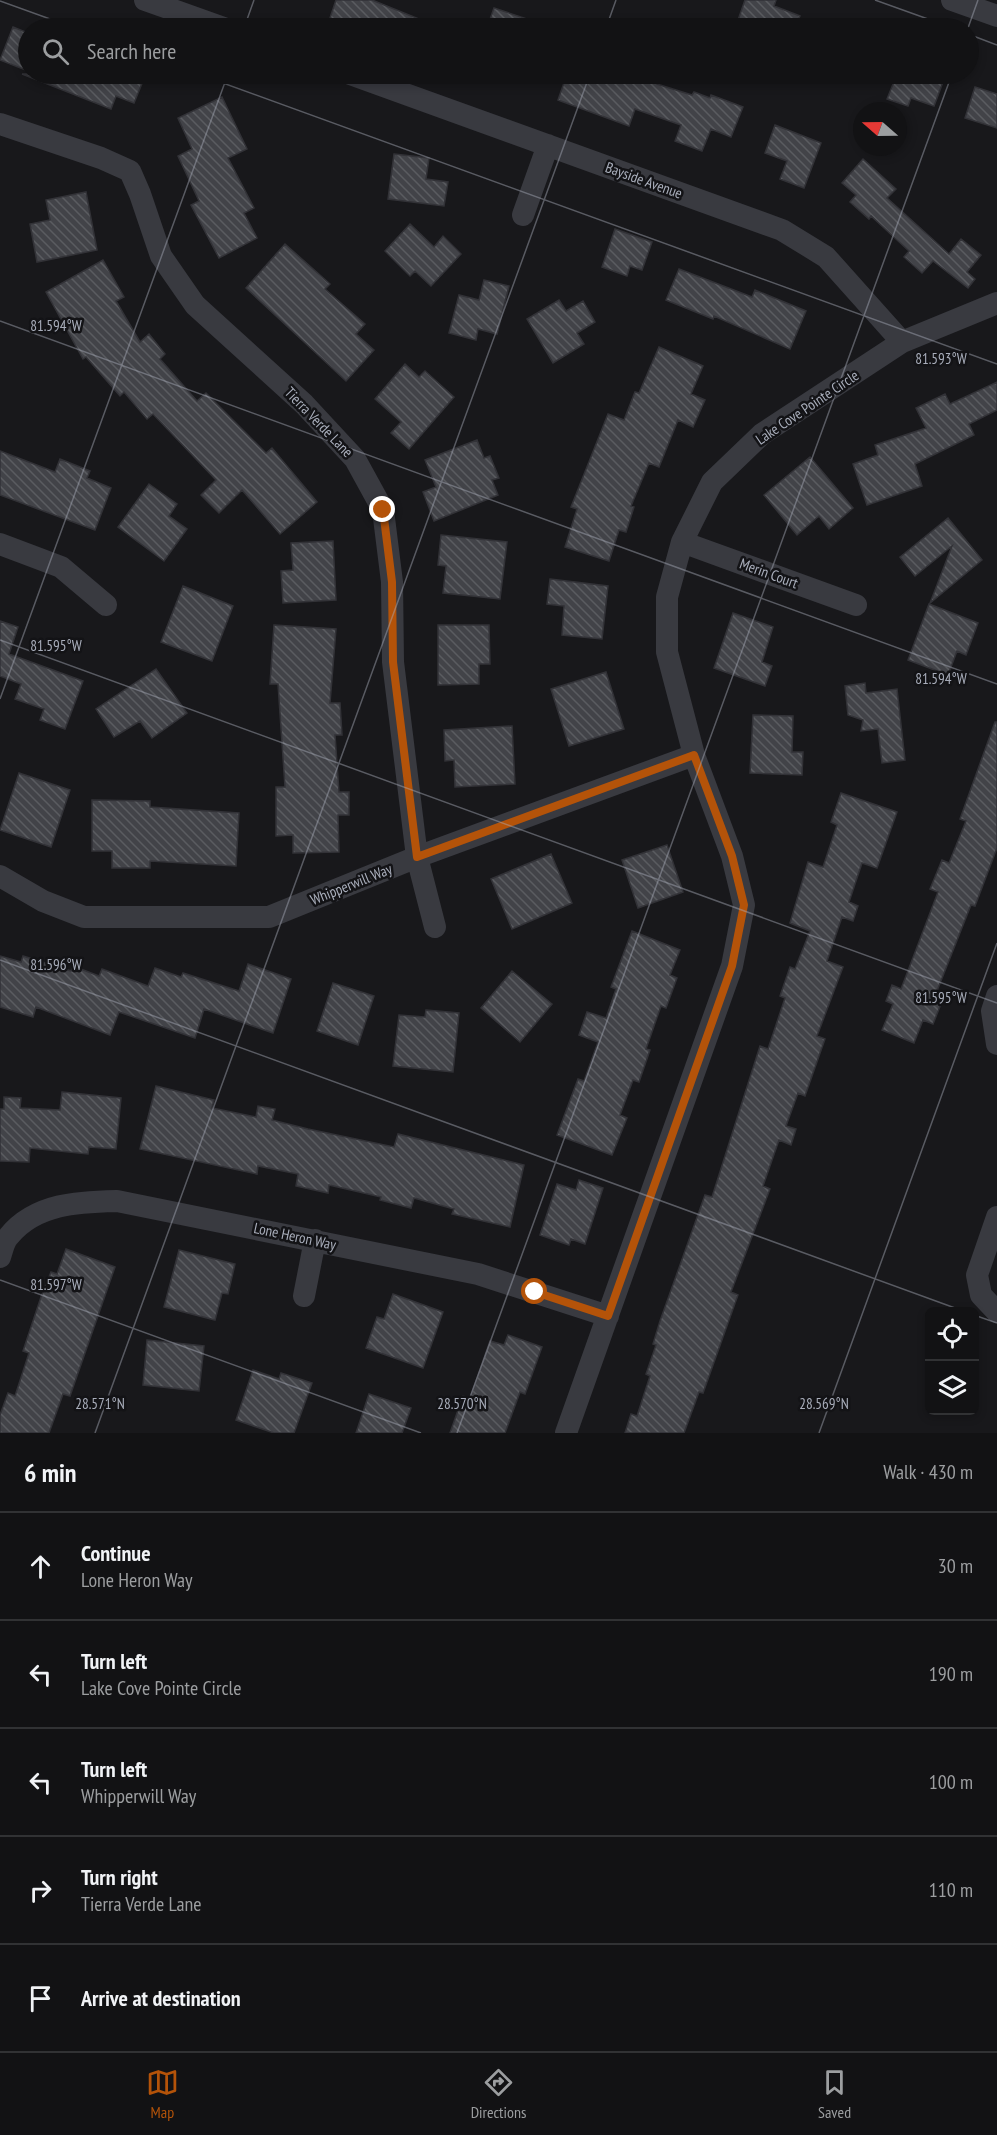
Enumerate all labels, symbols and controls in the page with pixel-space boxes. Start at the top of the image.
search box [18,18,979,84]
icon: search [39,35,72,68]
text: Search here [87,37,176,65]
north arrow [853,102,907,156]
street label: Bayside Avenue [603,157,685,203]
text: 81.594°W [30,316,82,335]
text: 81.593°W [915,349,967,368]
street label: Lake Cove Pointe Circle [752,365,862,449]
street label: Tierra Verde Lane [281,383,357,461]
route end [369,496,395,522]
street label: Merin Court [737,554,801,592]
text: 81.595°W [30,636,82,655]
text: 81.594°W [915,669,967,688]
street label: Whipperwill Way [307,859,395,909]
text: 81.596°W [30,955,82,974]
text: 81.595°W [915,988,967,1007]
street label: Lone Heron Way [252,1218,338,1254]
text: 81.597°W [30,1275,82,1294]
route start [521,1278,547,1304]
map controls [925,1307,979,1415]
button: locate [925,1307,979,1361]
button: layers [925,1361,979,1415]
text: 28.571°N [75,1394,125,1413]
text: 28.570°N [437,1394,487,1413]
text: 28.569°N [799,1394,849,1413]
text: 6 min [24,1456,77,1489]
text: Walk · 430 m [883,1459,973,1485]
text: Continue [81,1539,151,1567]
icon: ahead [24,1550,57,1583]
text: 30 m [938,1553,973,1579]
text: Lone Heron Way [81,1567,192,1593]
text: Turn left [81,1647,147,1675]
icon: left [24,1658,57,1691]
text: 190 m [929,1661,973,1687]
text: Lake Cove Pointe Circle [81,1675,241,1701]
text: Turn left [81,1755,147,1783]
icon: left [24,1766,57,1799]
text: 100 m [929,1769,973,1795]
text: Whipperwill Way [81,1783,196,1809]
text: Turn right [81,1863,158,1891]
icon: right [24,1874,57,1907]
text: 110 m [929,1877,973,1903]
text: Tierra Verde Lane [81,1891,202,1917]
icon: arrive [24,1982,57,2015]
text: Arrive at destination [81,1984,241,2012]
tab: Map [146,2066,179,2122]
tab: Directions [471,2066,526,2122]
tab: Saved [818,2066,851,2122]

